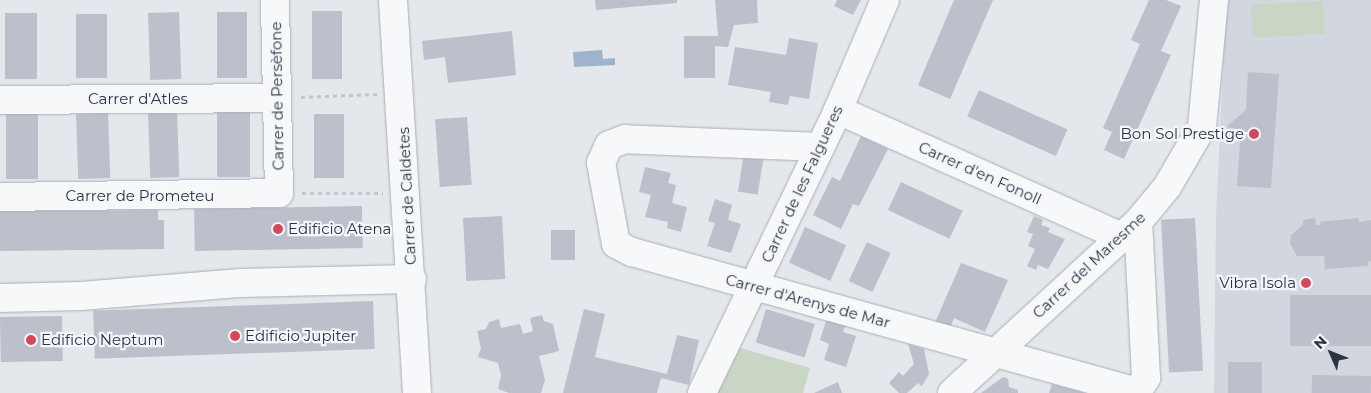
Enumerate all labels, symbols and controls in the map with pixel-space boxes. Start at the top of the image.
street label: Carrer de Persèfone [267,21,287,171]
street label: Carrer d'Atles [88,90,188,108]
street label: Carrer de les Falgueres [758,103,846,265]
place label: Bon Sol Prestige [1121,125,1244,143]
street label: Carrer de Caldetes [394,127,420,265]
marker: Bon Sol Prestige [1248,128,1260,140]
street label: Carrer d'en Fonoll [916,138,1044,208]
street label: Carrer de Prometeu [66,187,214,205]
street label: Carrer del Maresme [1029,208,1149,322]
place label: Edificio Atena [288,220,391,238]
marker: Edificio Atena [272,223,284,235]
street label: Carrer d'Arenys de Mar [724,270,892,332]
place label: Vibra Isola [1219,274,1296,292]
marker: Vibra Isola [1300,277,1312,289]
place label: Edificio Jupiter [245,327,356,345]
north arrow [1306,328,1356,378]
marker: Edificio Jupiter [229,330,241,342]
place label: Edificio Neptum [41,331,163,349]
text: N [1310,332,1331,353]
marker: Edificio Neptum [25,334,37,346]

